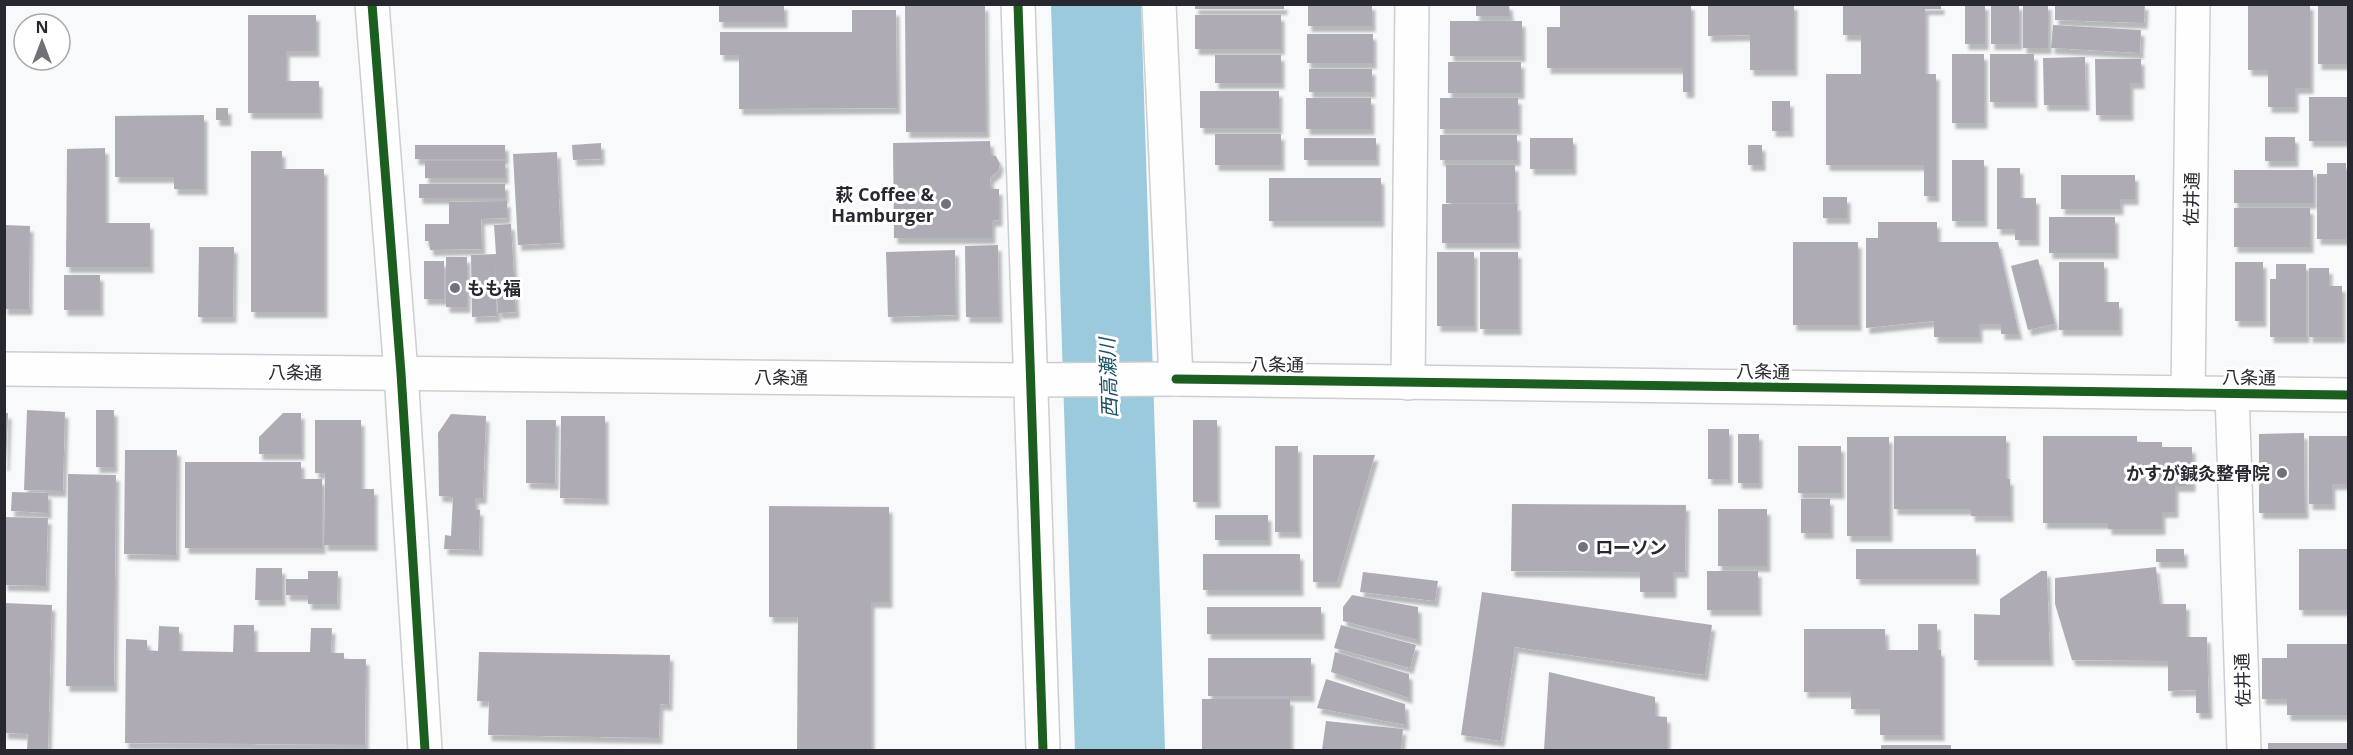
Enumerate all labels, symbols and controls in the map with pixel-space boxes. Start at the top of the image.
north arrow [12,12,72,72]
text: N [35,16,49,38]
street label: 佐井通 [2179,172,2203,226]
place label: 萩 Coffee & Hamburger [831,182,934,227]
marker: 萩 Coffee & Hamburger [939,197,953,211]
place label: もも福 [467,276,521,300]
marker: もも福 [448,281,462,295]
water label: 西高瀬川 [1093,336,1123,418]
street label: 八条通 [1250,352,1304,376]
street label: 八条通 [1736,359,1790,383]
street label: 八条通 [268,360,322,384]
street label: 八条通 [754,365,808,389]
street label: 八条通 [2222,365,2276,389]
place label: かすが鍼灸整骨院 [2126,461,2270,485]
marker: かすが鍼灸整骨院 [2275,466,2289,480]
place label: ローソン [1595,535,1667,559]
marker: ローソン [1576,540,1590,554]
street label: 佐井通 [2229,653,2255,707]

